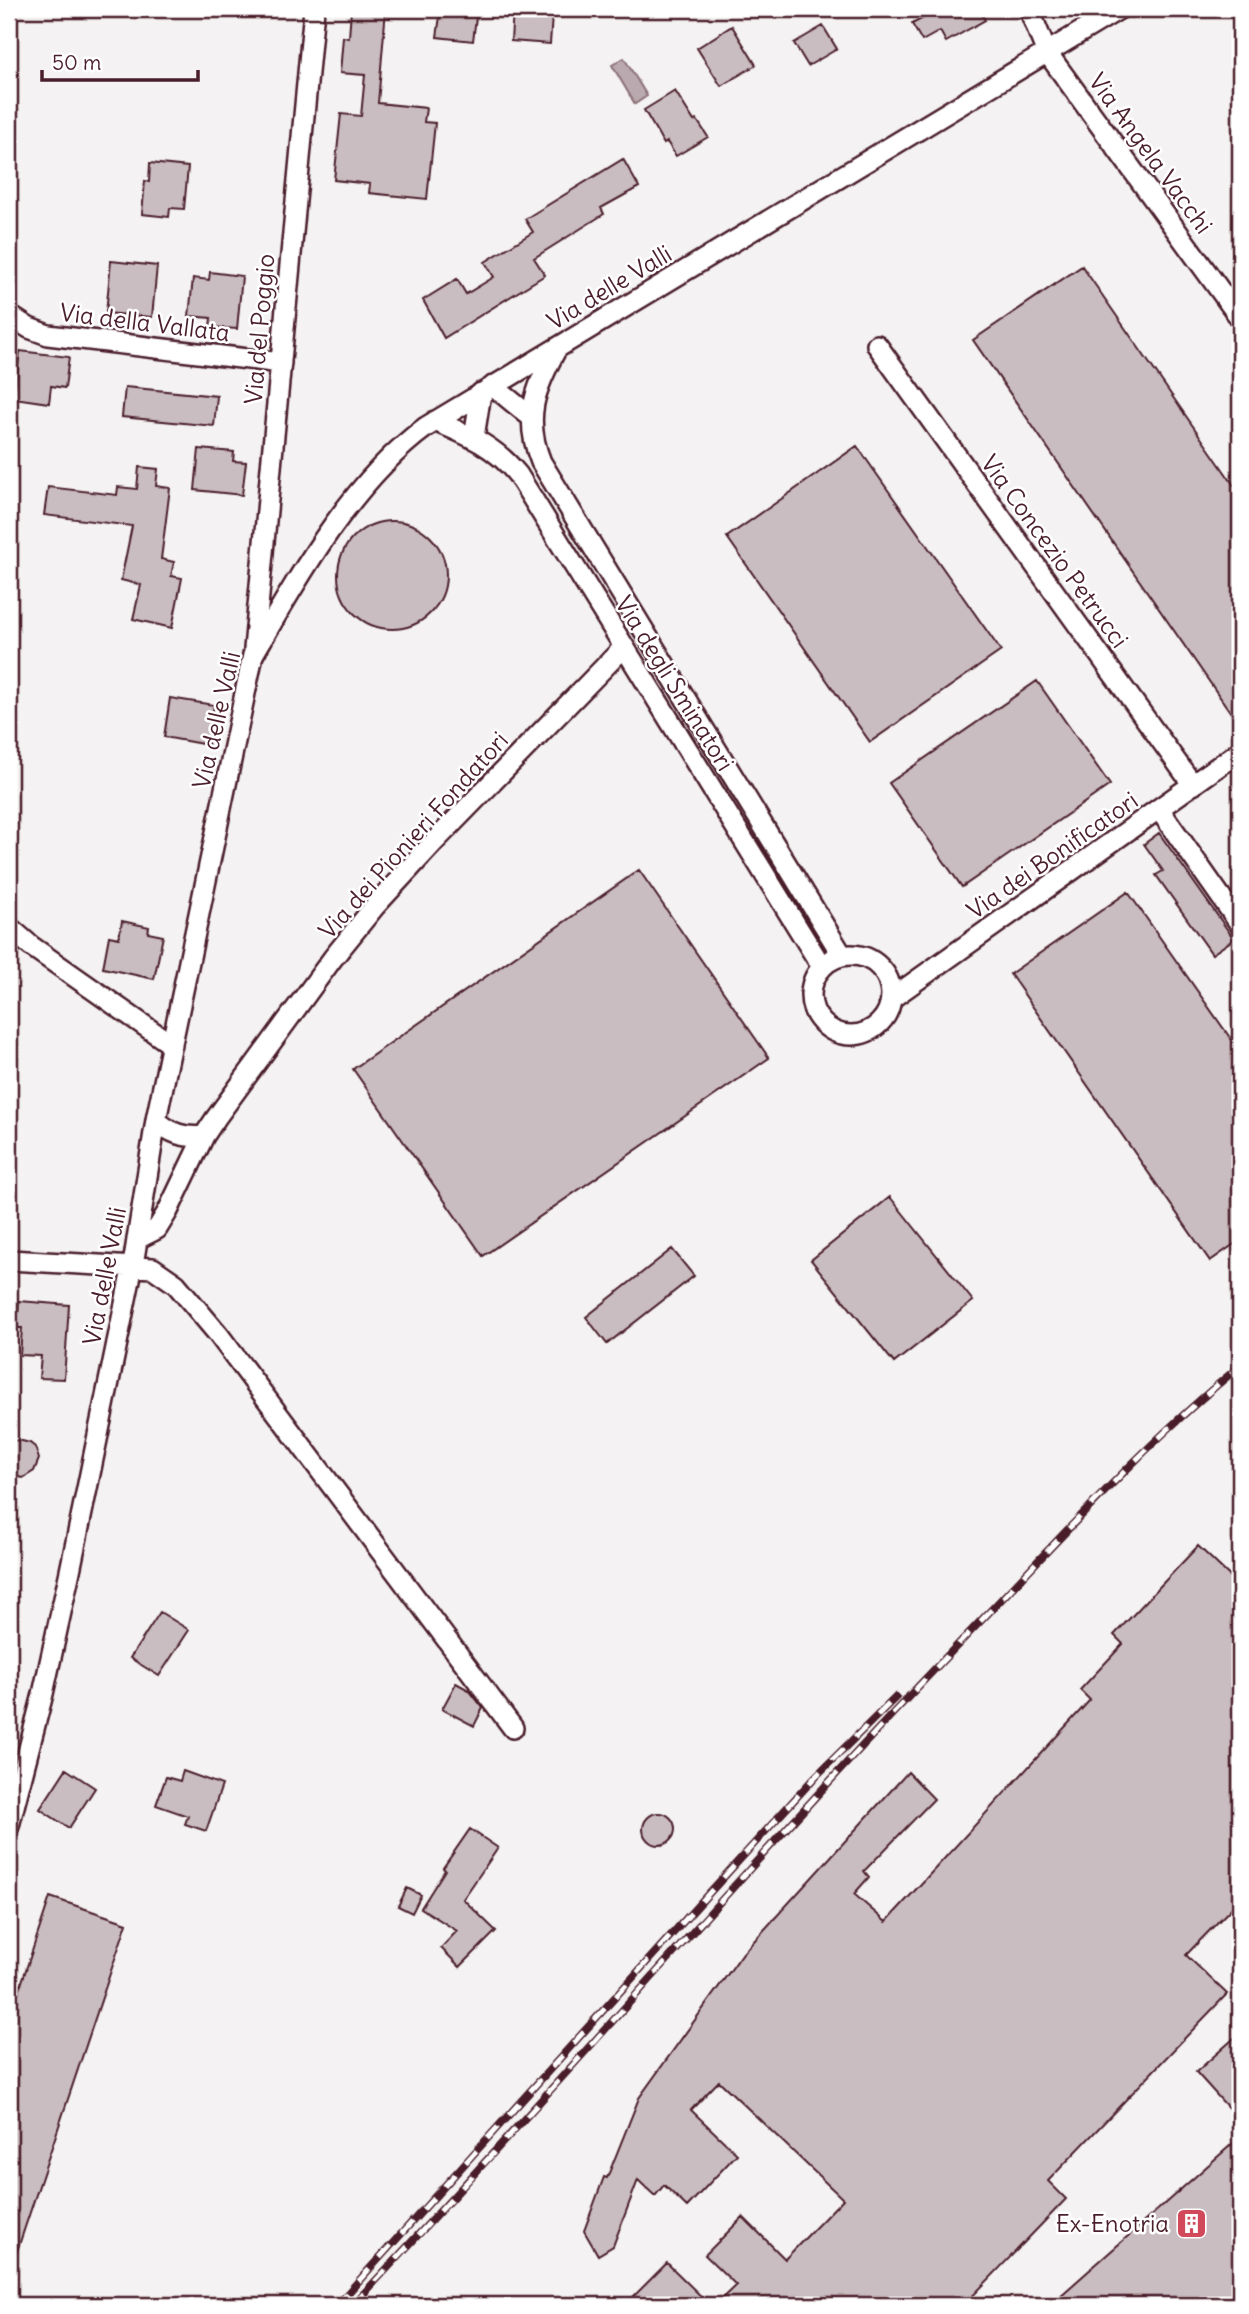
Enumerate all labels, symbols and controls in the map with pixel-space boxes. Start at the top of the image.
scale bar [42,38,198,82]
text: 50 m [52,49,101,76]
street label: Via Angela Vacchi [1083,67,1219,239]
street label: Via delle Valli [541,238,677,336]
street label: Via del Poggio [237,253,281,405]
street label: Via della Vallata [58,297,232,347]
street label: Via Concezio Petrucci [975,449,1135,653]
street label: Via degli Sminatori [609,590,741,776]
street label: Via delle Valli [186,648,246,792]
street label: Via dei Pionieri Fondatori [312,725,514,945]
street label: Via dei Bonificatori [961,785,1143,925]
street label: Via delle Valli [76,1204,132,1348]
building icon: Ex-Enotria [1175,2206,1209,2240]
place label: Ex-Enotria [1056,2208,1169,2238]

